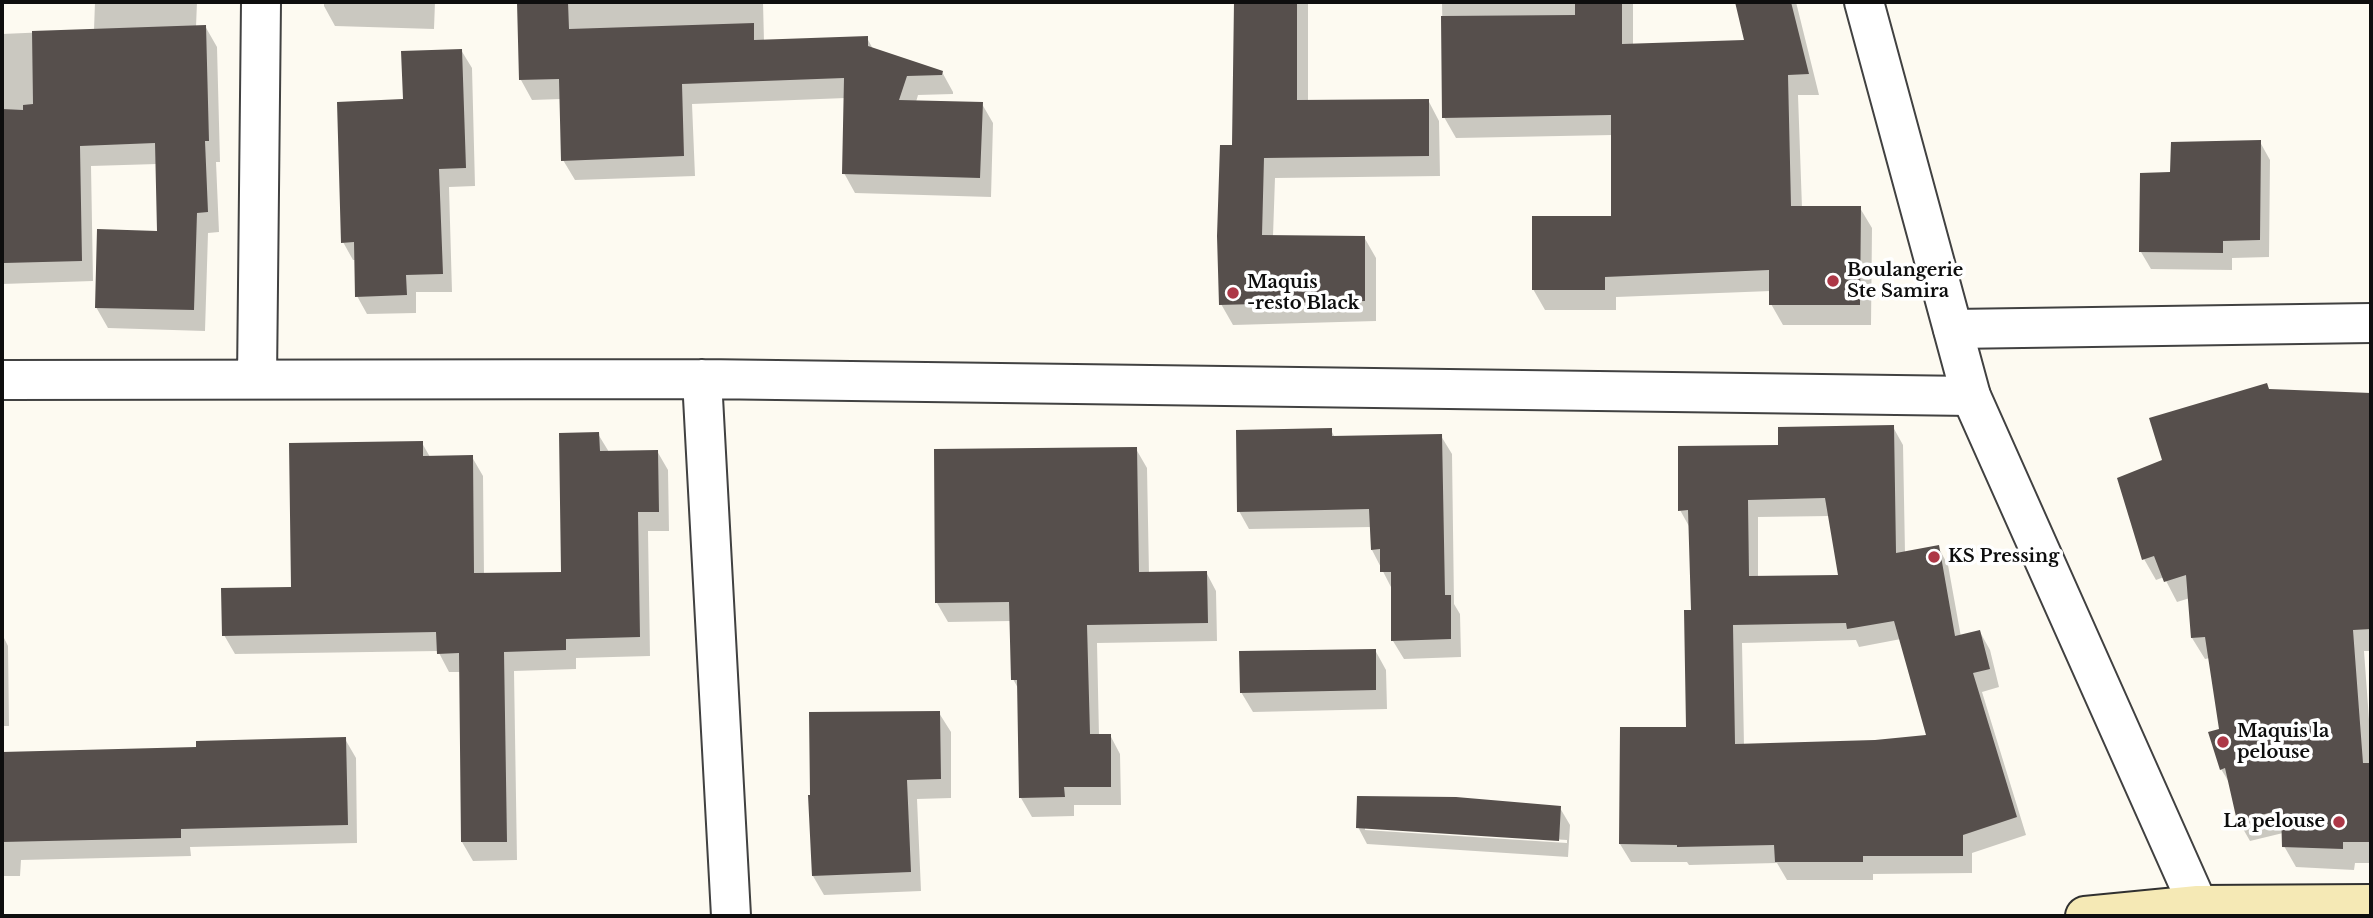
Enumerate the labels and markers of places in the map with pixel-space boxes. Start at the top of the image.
place label: Boulangerie Ste Samira [1847,260,1963,302]
place label: Maquis -resto Black [1247,272,1359,314]
marker: Boulangerie Ste Samira [1825,273,1841,289]
marker: Maquis -resto Black [1225,285,1241,301]
place label: KS Pressing [1948,546,2059,568]
marker: KS Pressing [1926,549,1942,565]
place label: Maquis la pelouse [2237,721,2329,764]
marker: Maquis la pelouse [2215,734,2231,750]
place label: La pelouse [2223,811,2325,833]
marker: La pelouse [2331,814,2347,830]

